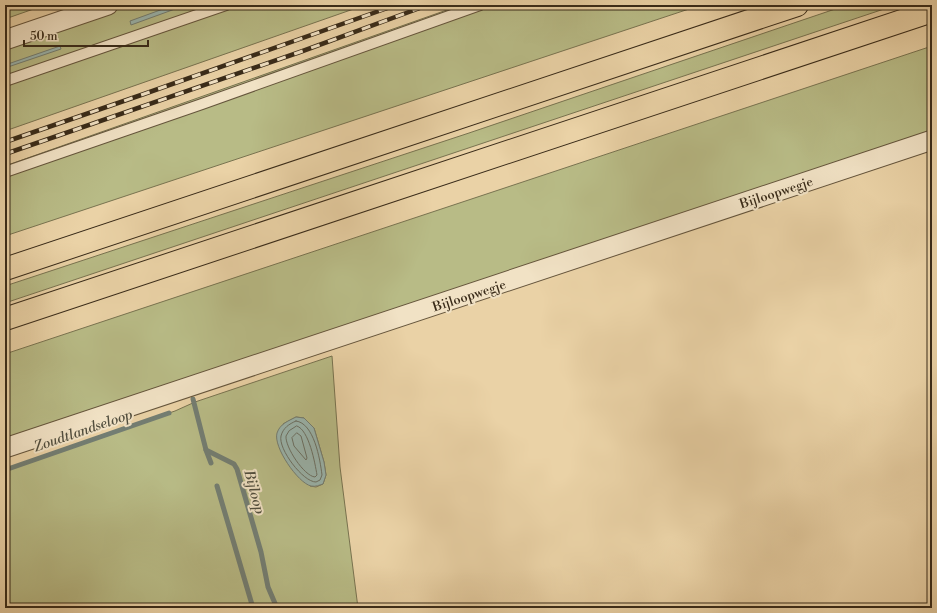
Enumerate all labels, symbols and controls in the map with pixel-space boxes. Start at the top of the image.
scale bar [24,22,148,48]
text: 50 m [30,29,58,44]
street label: Bijloopwegje [737,173,815,213]
street label: Bijloopwegje [430,276,508,316]
water label: Zoudtlandseloop [31,406,135,456]
water label: Bijloop [239,467,269,516]

